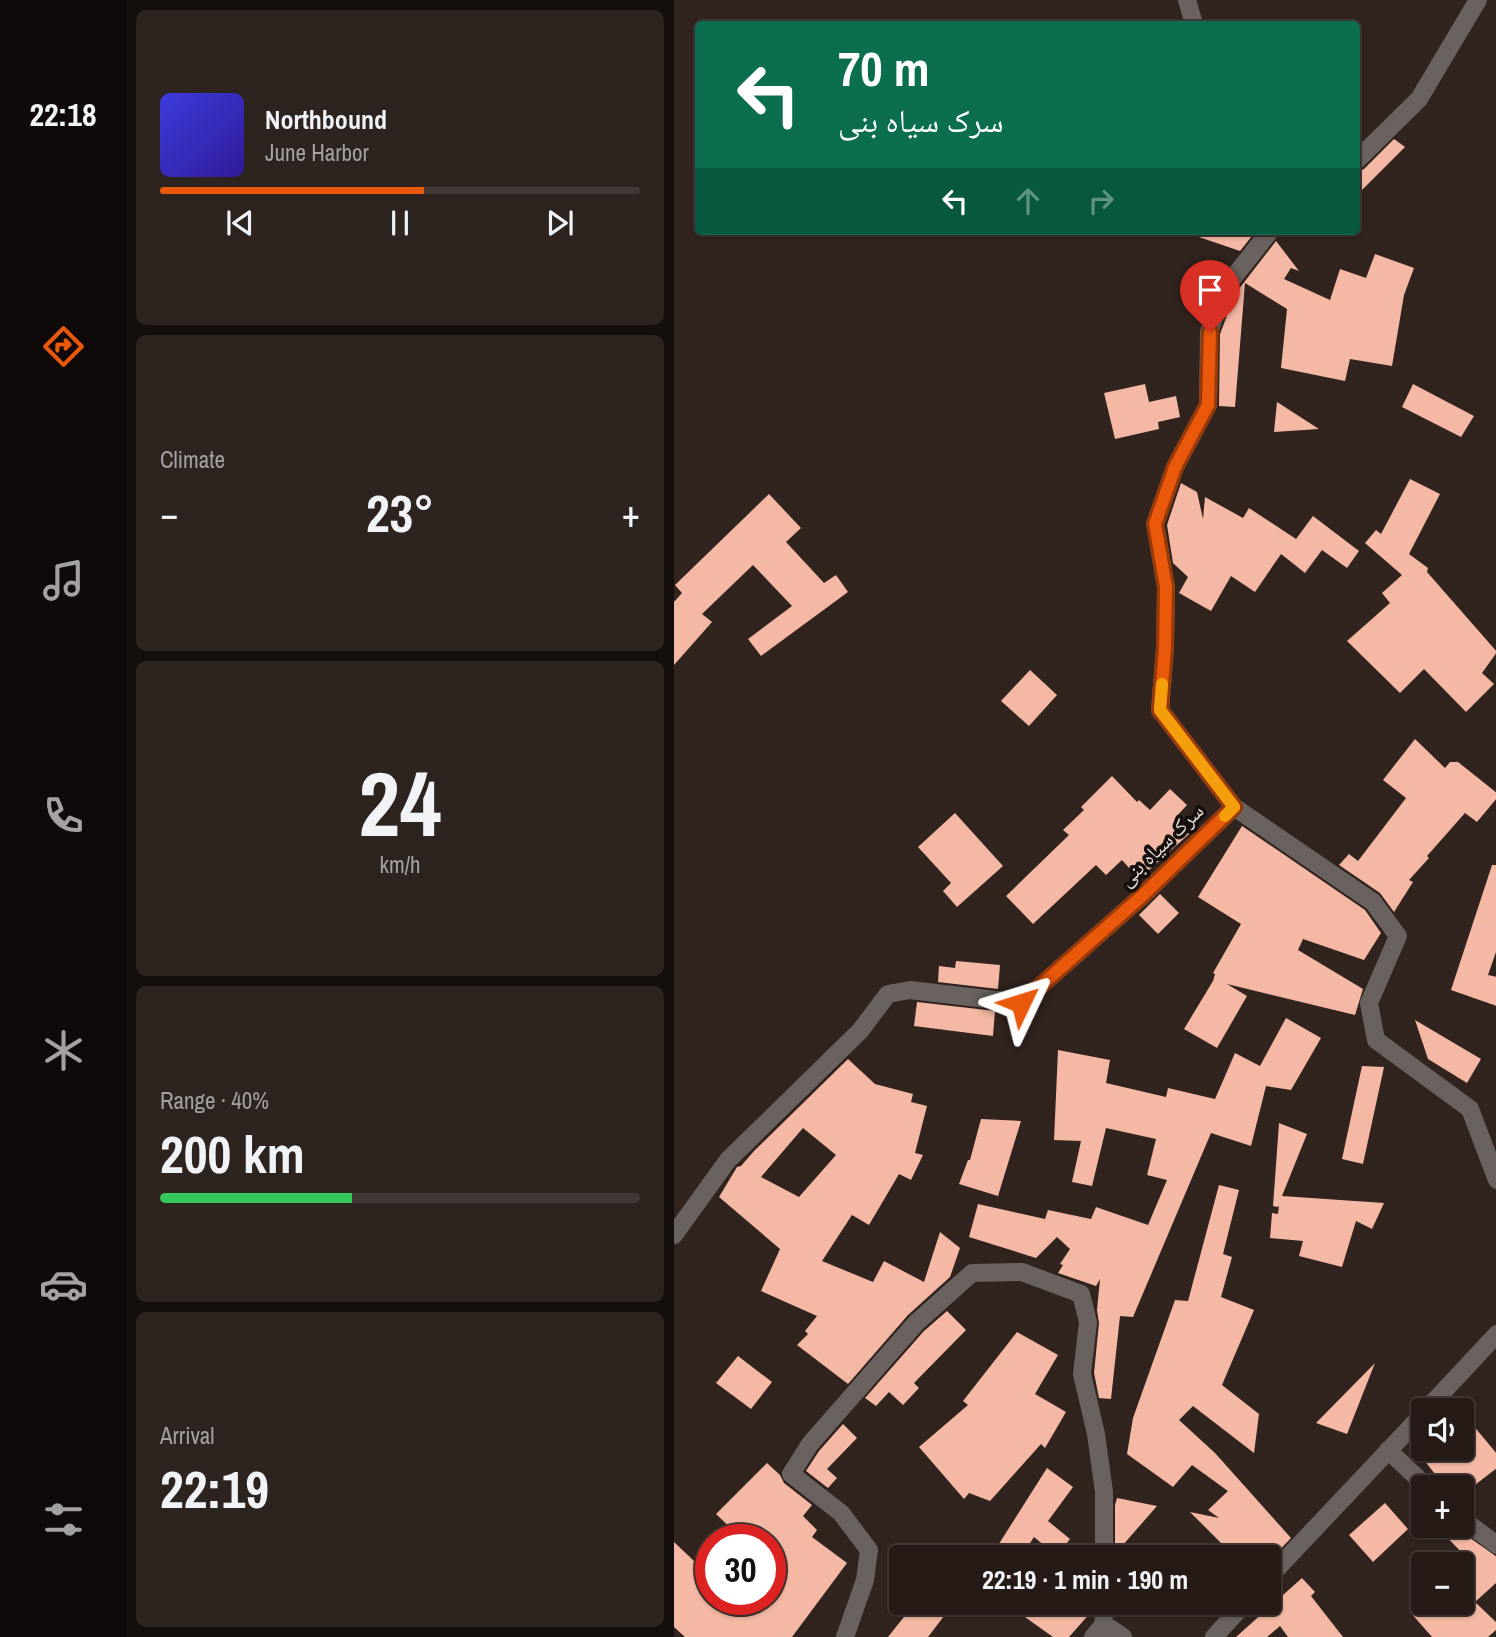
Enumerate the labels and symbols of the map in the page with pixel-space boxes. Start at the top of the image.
pin [1180,260,1240,332]
street label: سرک سیاه بنی [1112,796,1210,893]
position arrow [984,966,1058,1040]
speed limit sign: 30 [695,1524,786,1615]

